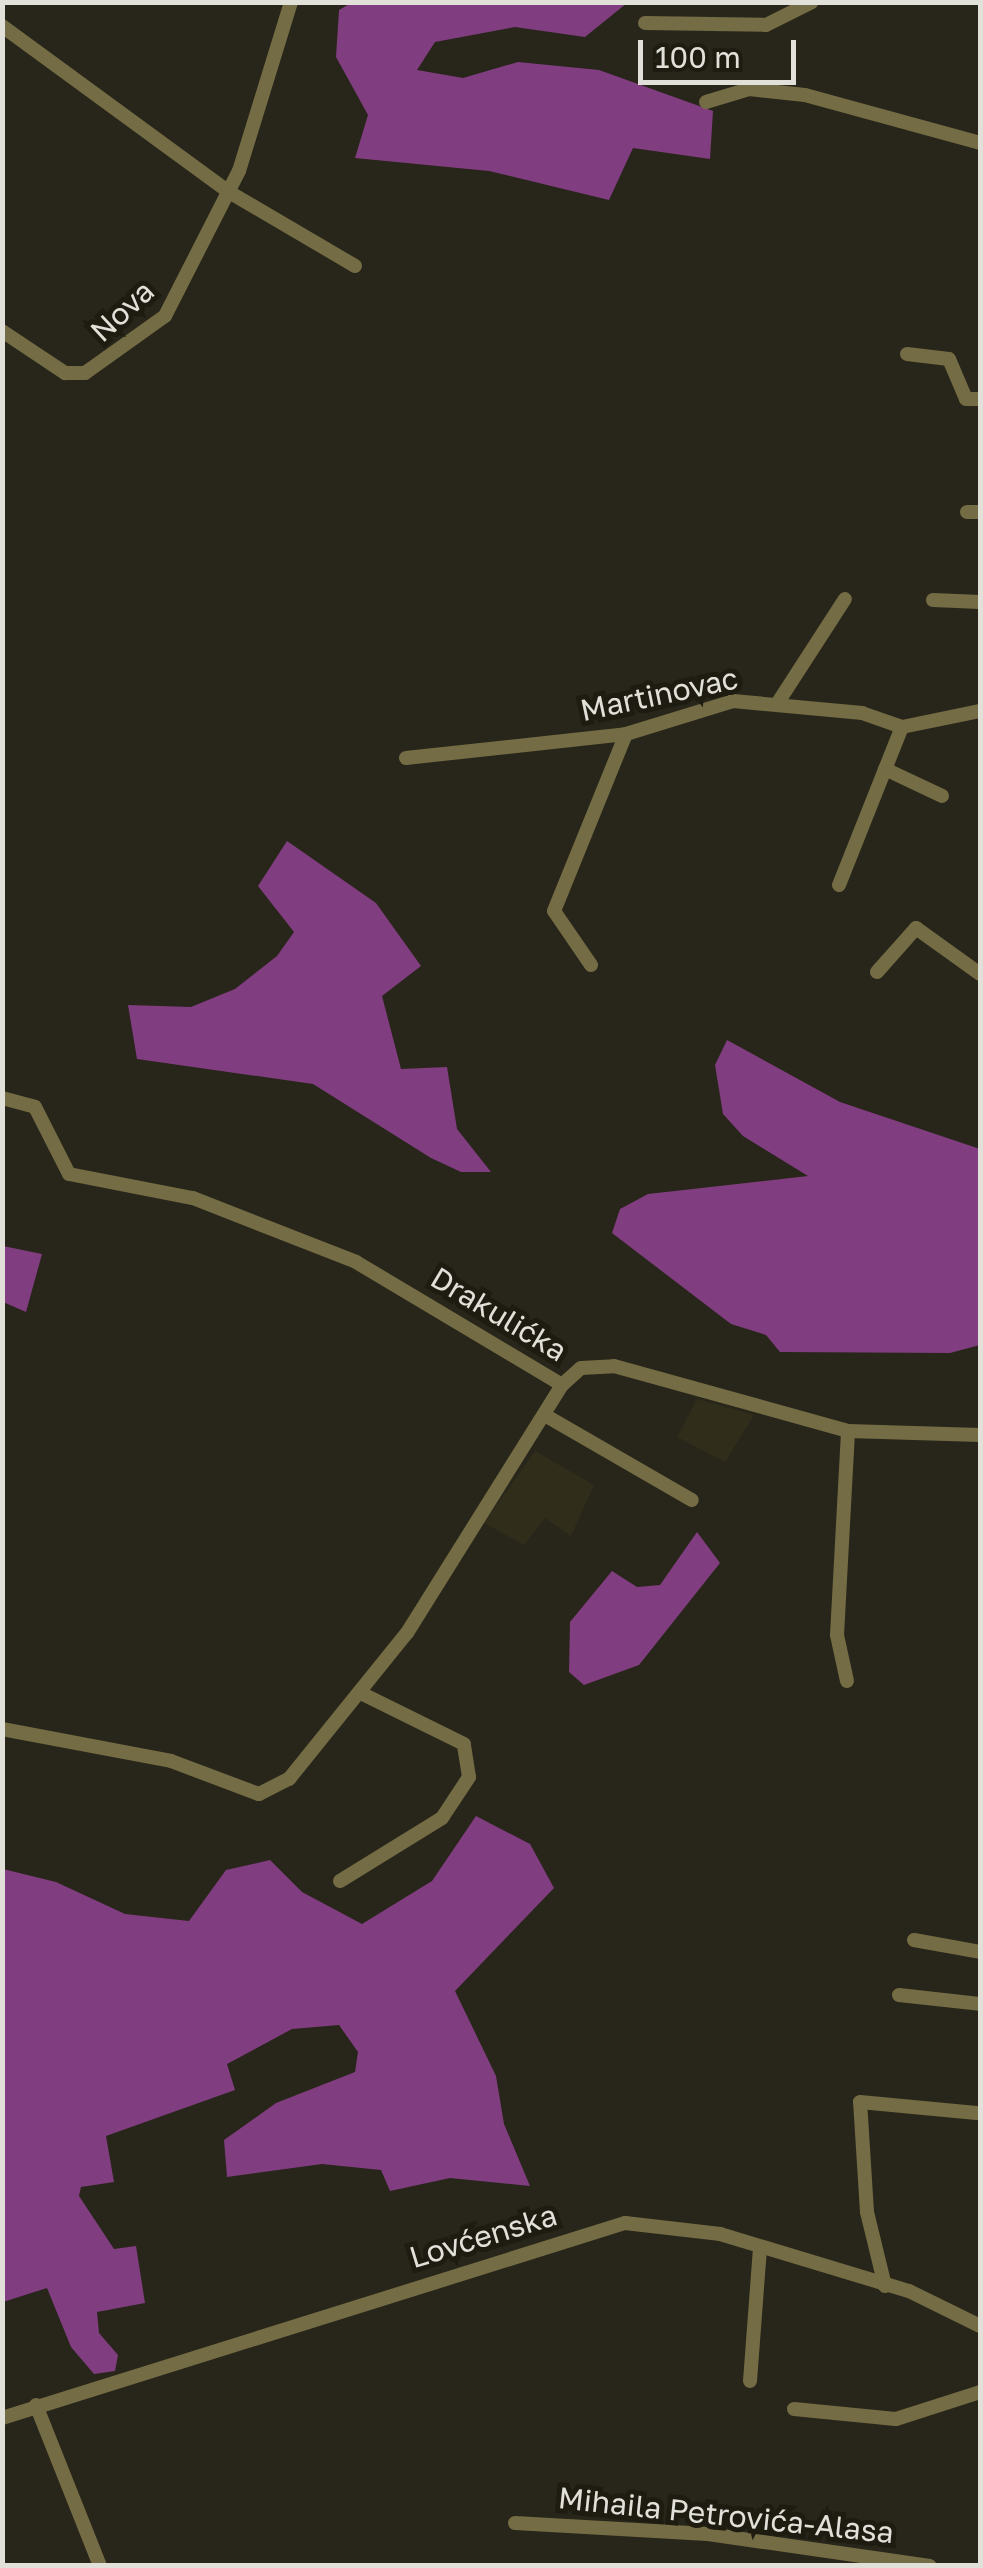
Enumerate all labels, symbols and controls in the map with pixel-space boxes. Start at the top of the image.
scale bar [643,20,800,82]
text: 100 m [655,39,741,75]
street label: Nova [83,273,161,349]
street label: Martinovac [577,660,741,728]
street label: Drakulićka [425,1259,573,1369]
street label: Lovćenska [405,2197,561,2275]
street label: Mihaila Petrovića-Alasa [556,2479,896,2551]

